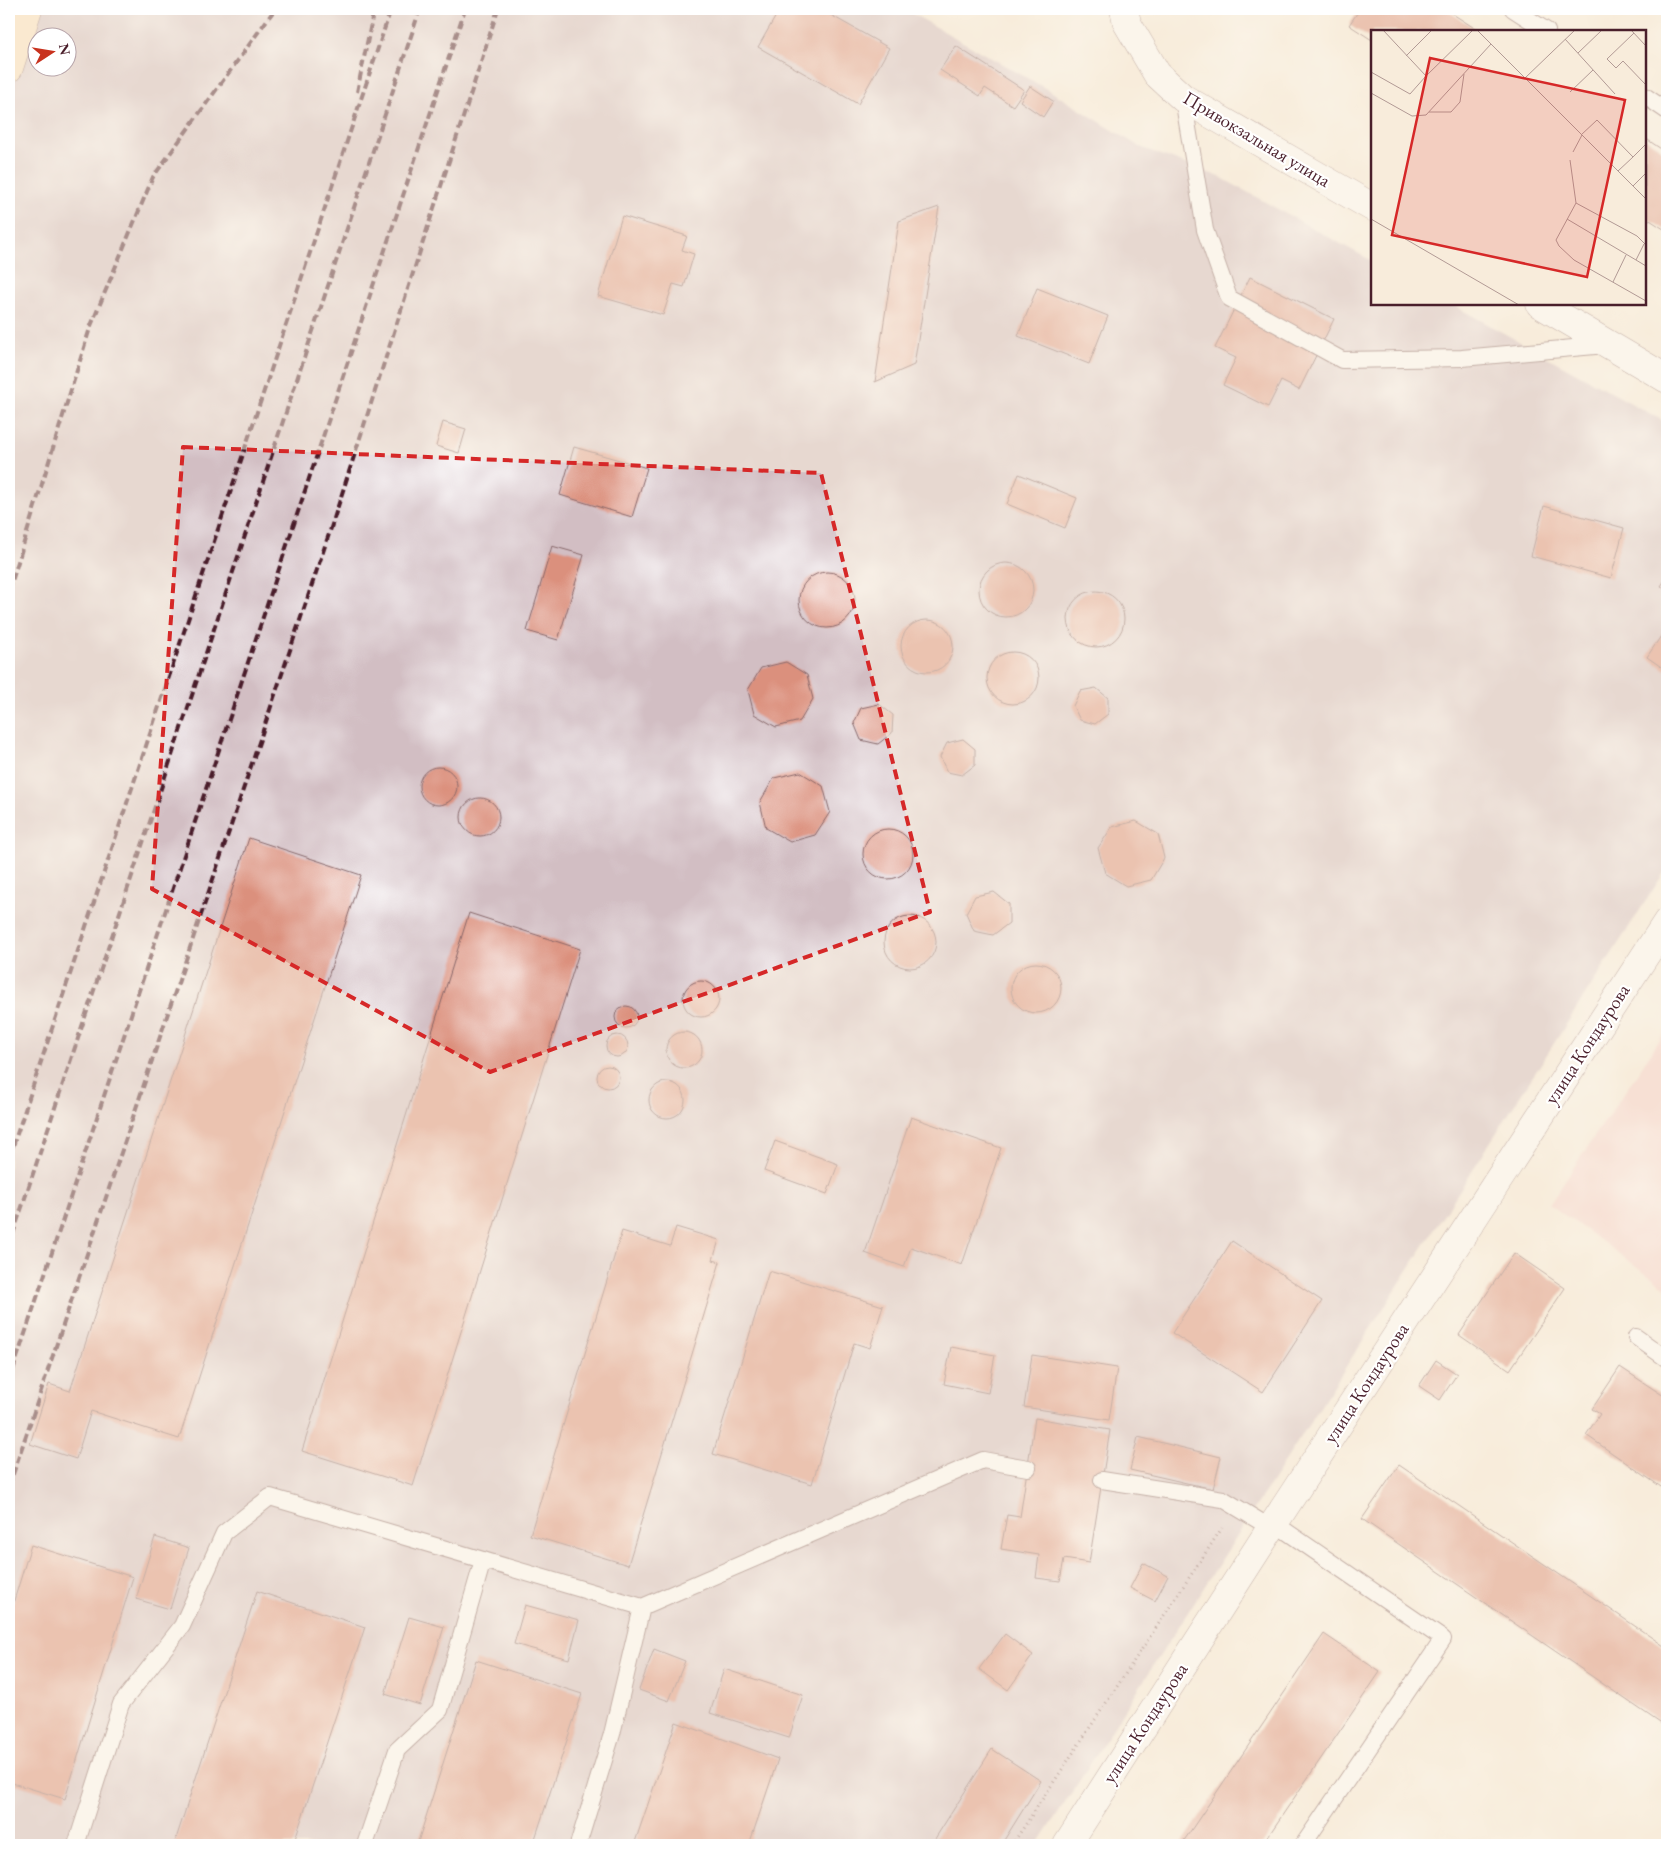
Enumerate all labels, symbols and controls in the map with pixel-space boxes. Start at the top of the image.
north arrow [28,28,78,78]
inset map [1371,30,1646,305]
text: N [55,42,75,57]
street label: Привокзальная улица [1179,85,1336,193]
street label: улица Кондаурова [1539,979,1636,1109]
street label: улица Кондаурова [1318,1318,1415,1448]
street label: улица Кондаурова [1097,1658,1194,1788]

